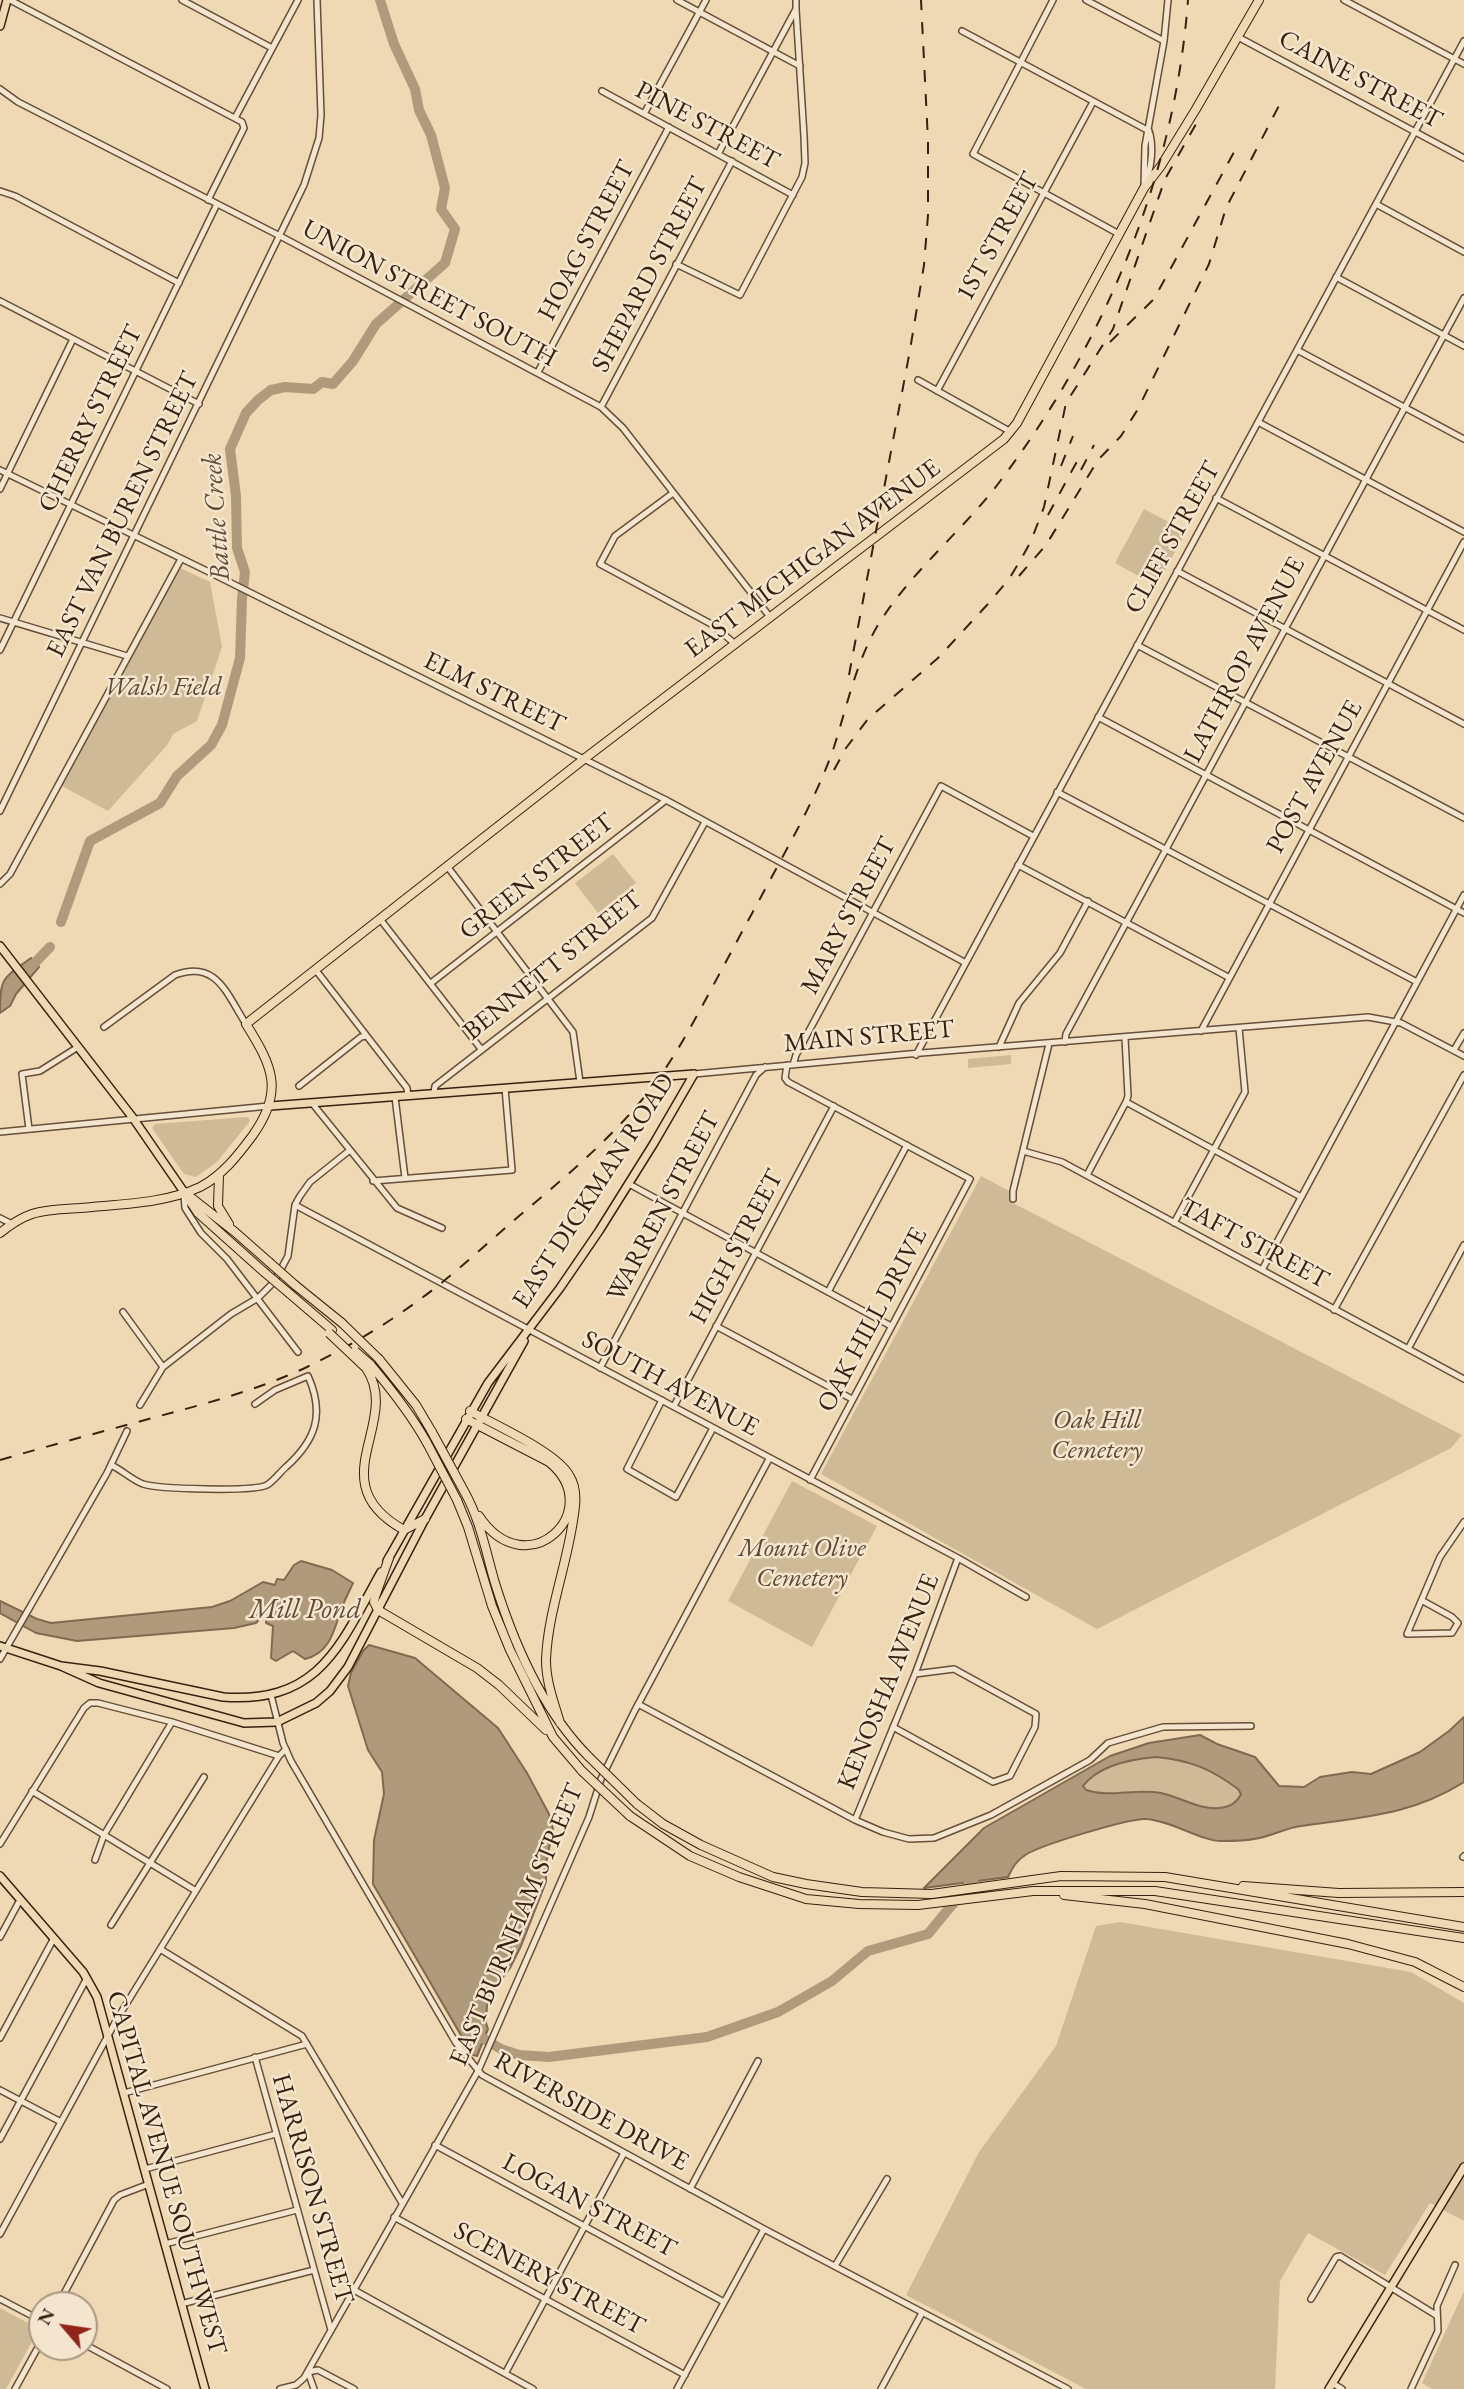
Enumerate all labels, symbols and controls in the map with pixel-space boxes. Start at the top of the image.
street label: CAINE STREET [1273,24,1447,136]
street label: PINE STREET [630,75,784,177]
street label: HOAG STREET [532,156,642,326]
street label: 1ST STREET [950,167,1046,307]
street label: SHEPARD STREET [586,172,714,378]
street label: UNION STREET SOUTH [296,214,562,374]
street label: CHERRY STREET [32,320,150,518]
street label: EAST VAN BUREN STREET [40,367,206,663]
water label: Battle Creek [196,452,238,582]
street label: EAST MICHIGAN AVENUE [679,453,947,665]
street label: CLIFF STREET [1118,456,1228,620]
street label: LATHROP AVENUE [1178,552,1312,768]
street label: ELM STREET [418,645,570,741]
park label: Walsh Field [104,672,222,704]
street label: POST AVENUE [1260,695,1370,859]
street label: GREEN STREET [454,807,620,947]
street label: MARY STREET [795,832,903,1000]
street label: BENNETT STREET [457,884,649,1048]
street label: MAIN STREET [783,1014,955,1060]
street label: EAST DICKMAN ROAD [506,1067,682,1315]
street label: WARREN STREET [601,1107,727,1307]
street label: HIGH STREET [683,1165,791,1329]
street label: TAFT STREET [1174,1192,1334,1296]
street label: OAK HILL DRIVE [811,1222,935,1418]
street label: SOUTH AVENUE [576,1324,764,1444]
park label: Oak Hill Cemetery [1051,1405,1143,1466]
park label: Mount Olive Cemetery [738,1533,866,1594]
street label: KENOSHA AVENUE [831,1569,947,1795]
water label: Mill Pond [249,1593,361,1627]
street label: EAST BURNHAM STREET [443,1779,591,2071]
street label: CAPITAL AVENUE SOUTHWEST [99,1988,233,2358]
street label: RIVERSIDE DRIVE [488,2046,694,2178]
street label: HARRISON STREET [264,2071,360,2307]
street label: LOGAN STREET [497,2147,681,2265]
street label: SCENERY STREET [448,2215,650,2343]
north arrow [28,2291,98,2361]
text: N [31,2304,61,2329]

